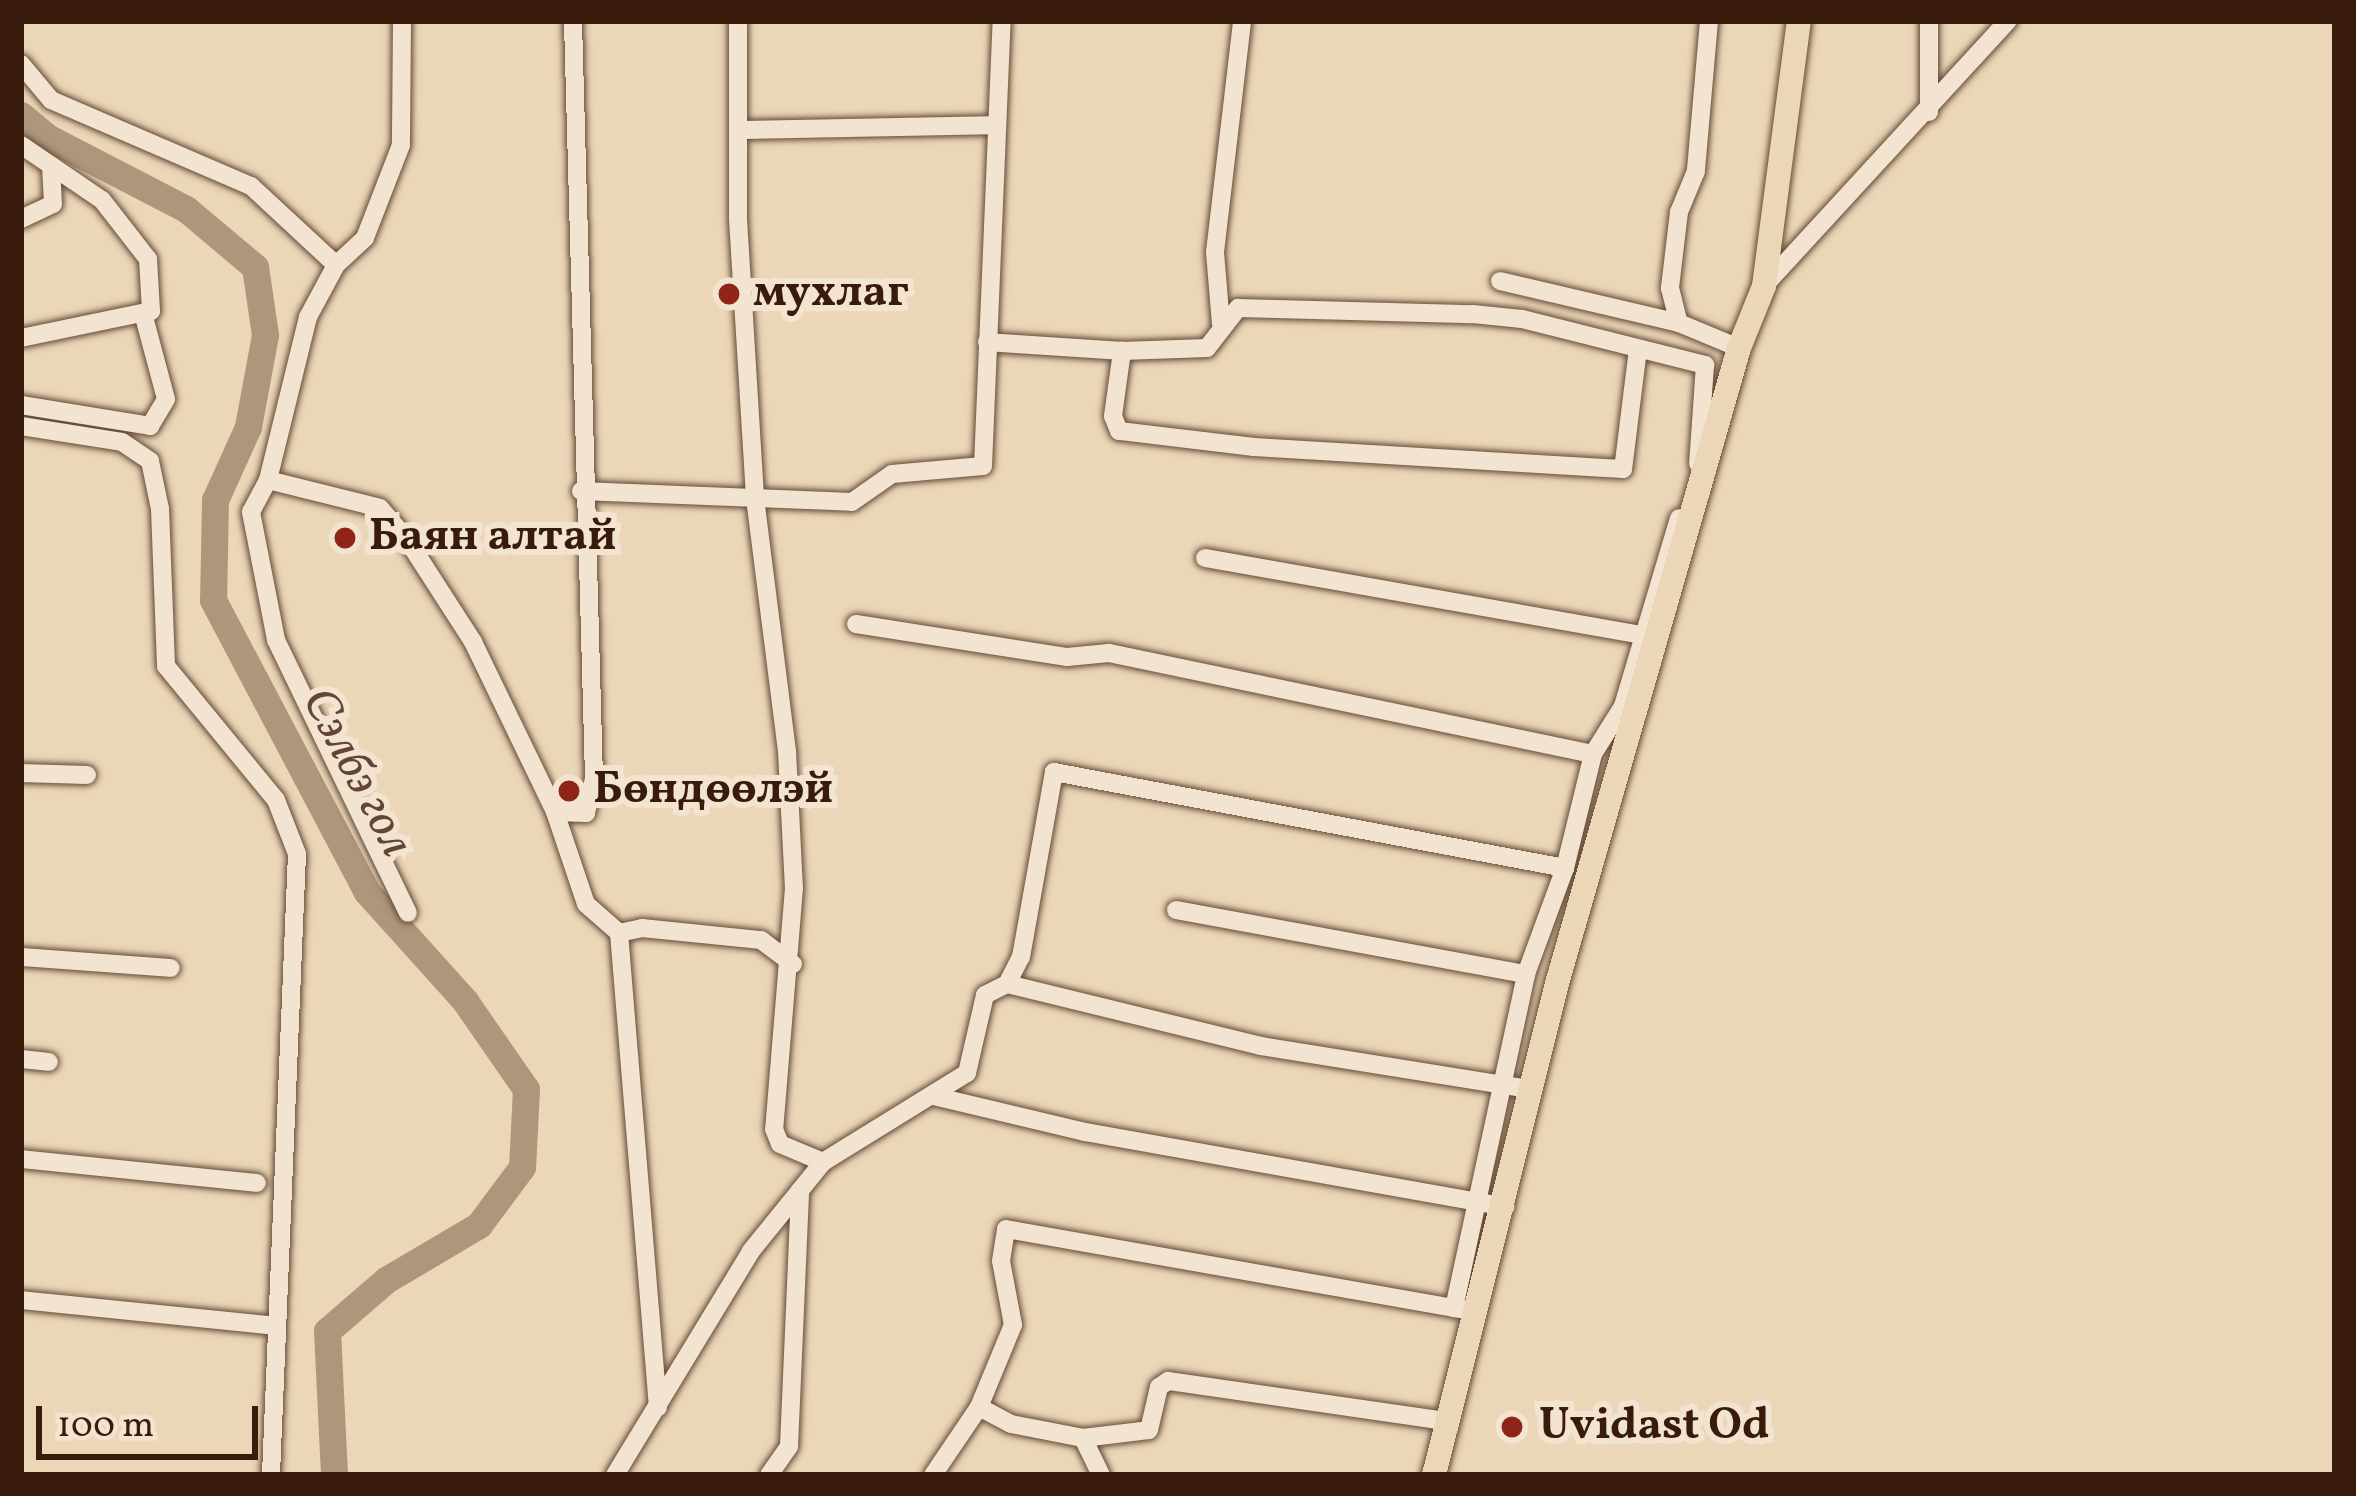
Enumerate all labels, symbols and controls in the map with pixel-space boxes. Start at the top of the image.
place label: мухлаг [753,267,909,321]
marker: мухлаг [716,281,742,307]
place label: Баян алтай [369,511,616,565]
marker: Баян алтай [332,525,358,551]
water label: Сэлбэ гол [288,679,424,867]
place label: Бөндөөлэй [593,764,833,818]
marker: Бөндөөлэй [556,778,582,804]
scale bar [42,1382,264,1456]
place label: Uvidast Od [1539,1400,1769,1454]
text: 100 m [57,1402,154,1452]
marker: Uvidast Od [1496,1411,1528,1443]

